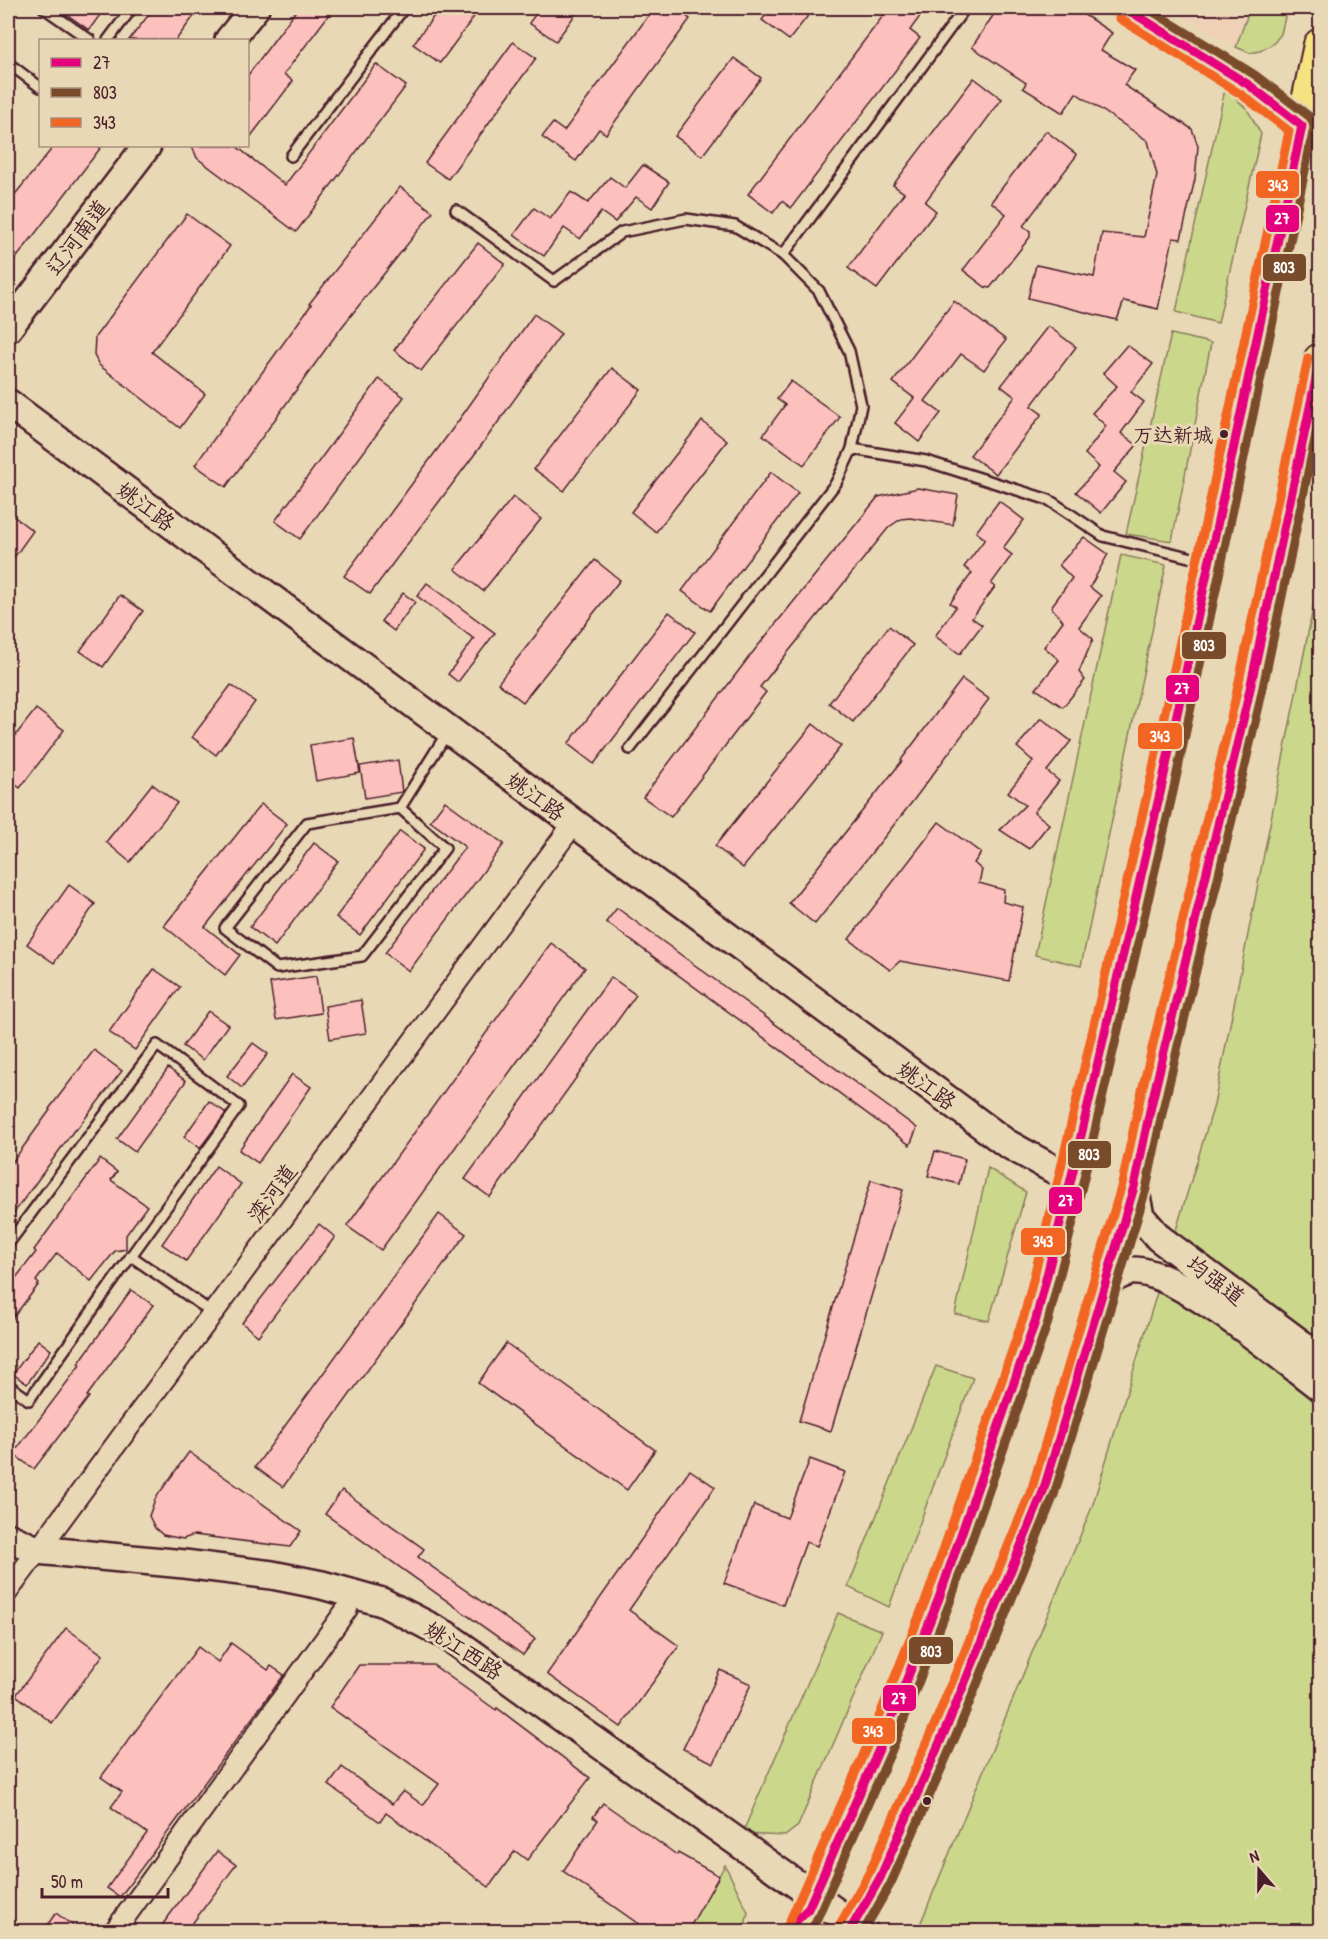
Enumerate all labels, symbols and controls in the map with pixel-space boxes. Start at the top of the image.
legend [39,39,249,147]
text: 27 [93,50,110,75]
text: 803 [93,80,117,105]
text: 343 [93,110,116,135]
line badge: 343 [1255,170,1300,199]
text: 343 [1268,174,1288,196]
street label: 辽河南道 [39,193,115,281]
line badge: 27 [1265,204,1300,233]
text: 27 [1274,207,1290,229]
line badge: 803 [1262,253,1307,282]
text: 803 [1273,256,1295,278]
place label: 万达新城 [1133,421,1213,448]
marker: 万达新城 [1218,428,1230,440]
street label: 姚江路 [111,474,181,538]
line badge: 803 [1181,631,1227,660]
text: 803 [1193,634,1215,656]
line badge: 27 [1165,674,1200,703]
text: 27 [1174,677,1190,699]
line badge: 343 [1137,722,1183,750]
text: 343 [1150,725,1170,747]
street label: 姚江路 [500,764,572,828]
street label: 姚江路 [891,1053,963,1117]
line badge: 803 [1067,1140,1112,1169]
text: 803 [1078,1143,1100,1165]
street label: 滦河道 [240,1157,304,1229]
line badge: 27 [1048,1186,1083,1215]
text: 27 [1058,1189,1074,1211]
line badge: 343 [1020,1227,1066,1256]
text: 343 [1033,1230,1053,1252]
street label: 均强道 [1181,1248,1251,1312]
street label: 姚江西路 [419,1613,509,1687]
line badge: 803 [908,1636,954,1665]
text: 803 [920,1640,942,1662]
line badge: 27 [882,1684,917,1712]
text: 27 [891,1687,907,1709]
line badge: 343 [851,1717,896,1745]
text: 343 [863,1720,883,1742]
unlabelled marker [921,1795,933,1807]
north arrow [1229,1840,1289,1900]
text: N [1246,1844,1262,1868]
scale bar [42,1861,168,1899]
text: 50 m [51,1869,83,1894]

